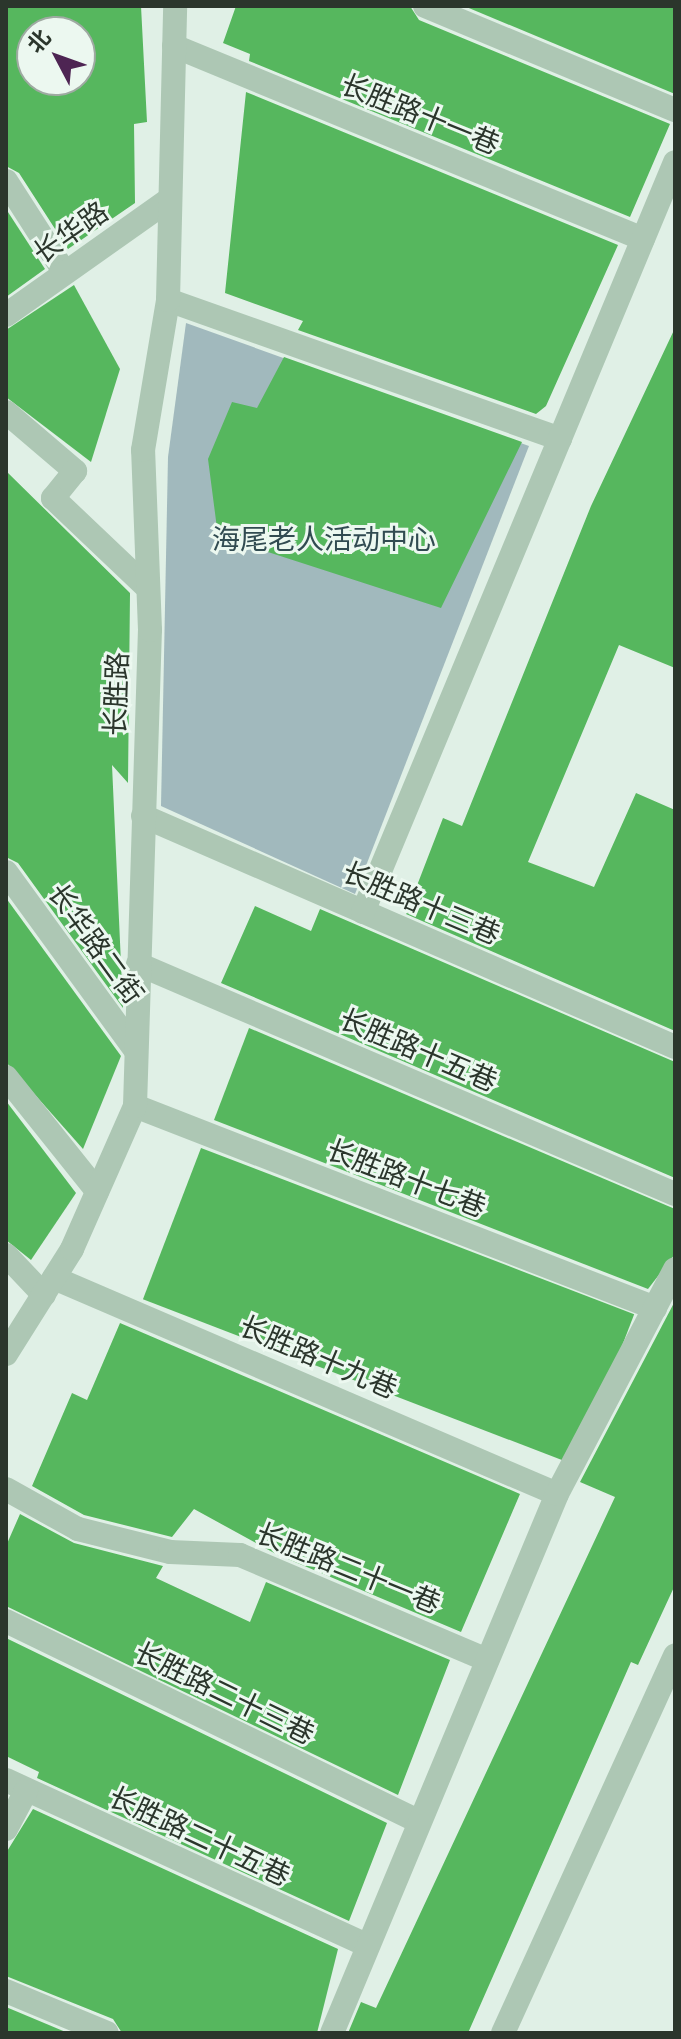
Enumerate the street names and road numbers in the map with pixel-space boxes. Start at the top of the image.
street label: 长胜路十一巷 [336,68,504,162]
street label: 长华路 [27,195,115,271]
street label: 长胜路 [99,651,135,737]
street label: 长胜路十三巷 [337,856,505,952]
street label: 长华路二街 [40,877,150,1011]
street label: 长胜路十五巷 [334,1003,502,1099]
street label: 长胜路十七巷 [322,1133,490,1225]
street label: 长胜路十九巷 [234,1310,402,1406]
street label: 长胜路二十一巷 [251,1517,445,1621]
street label: 长胜路二十三巷 [129,1636,319,1752]
street label: 长胜路二十五巷 [103,1780,295,1894]

